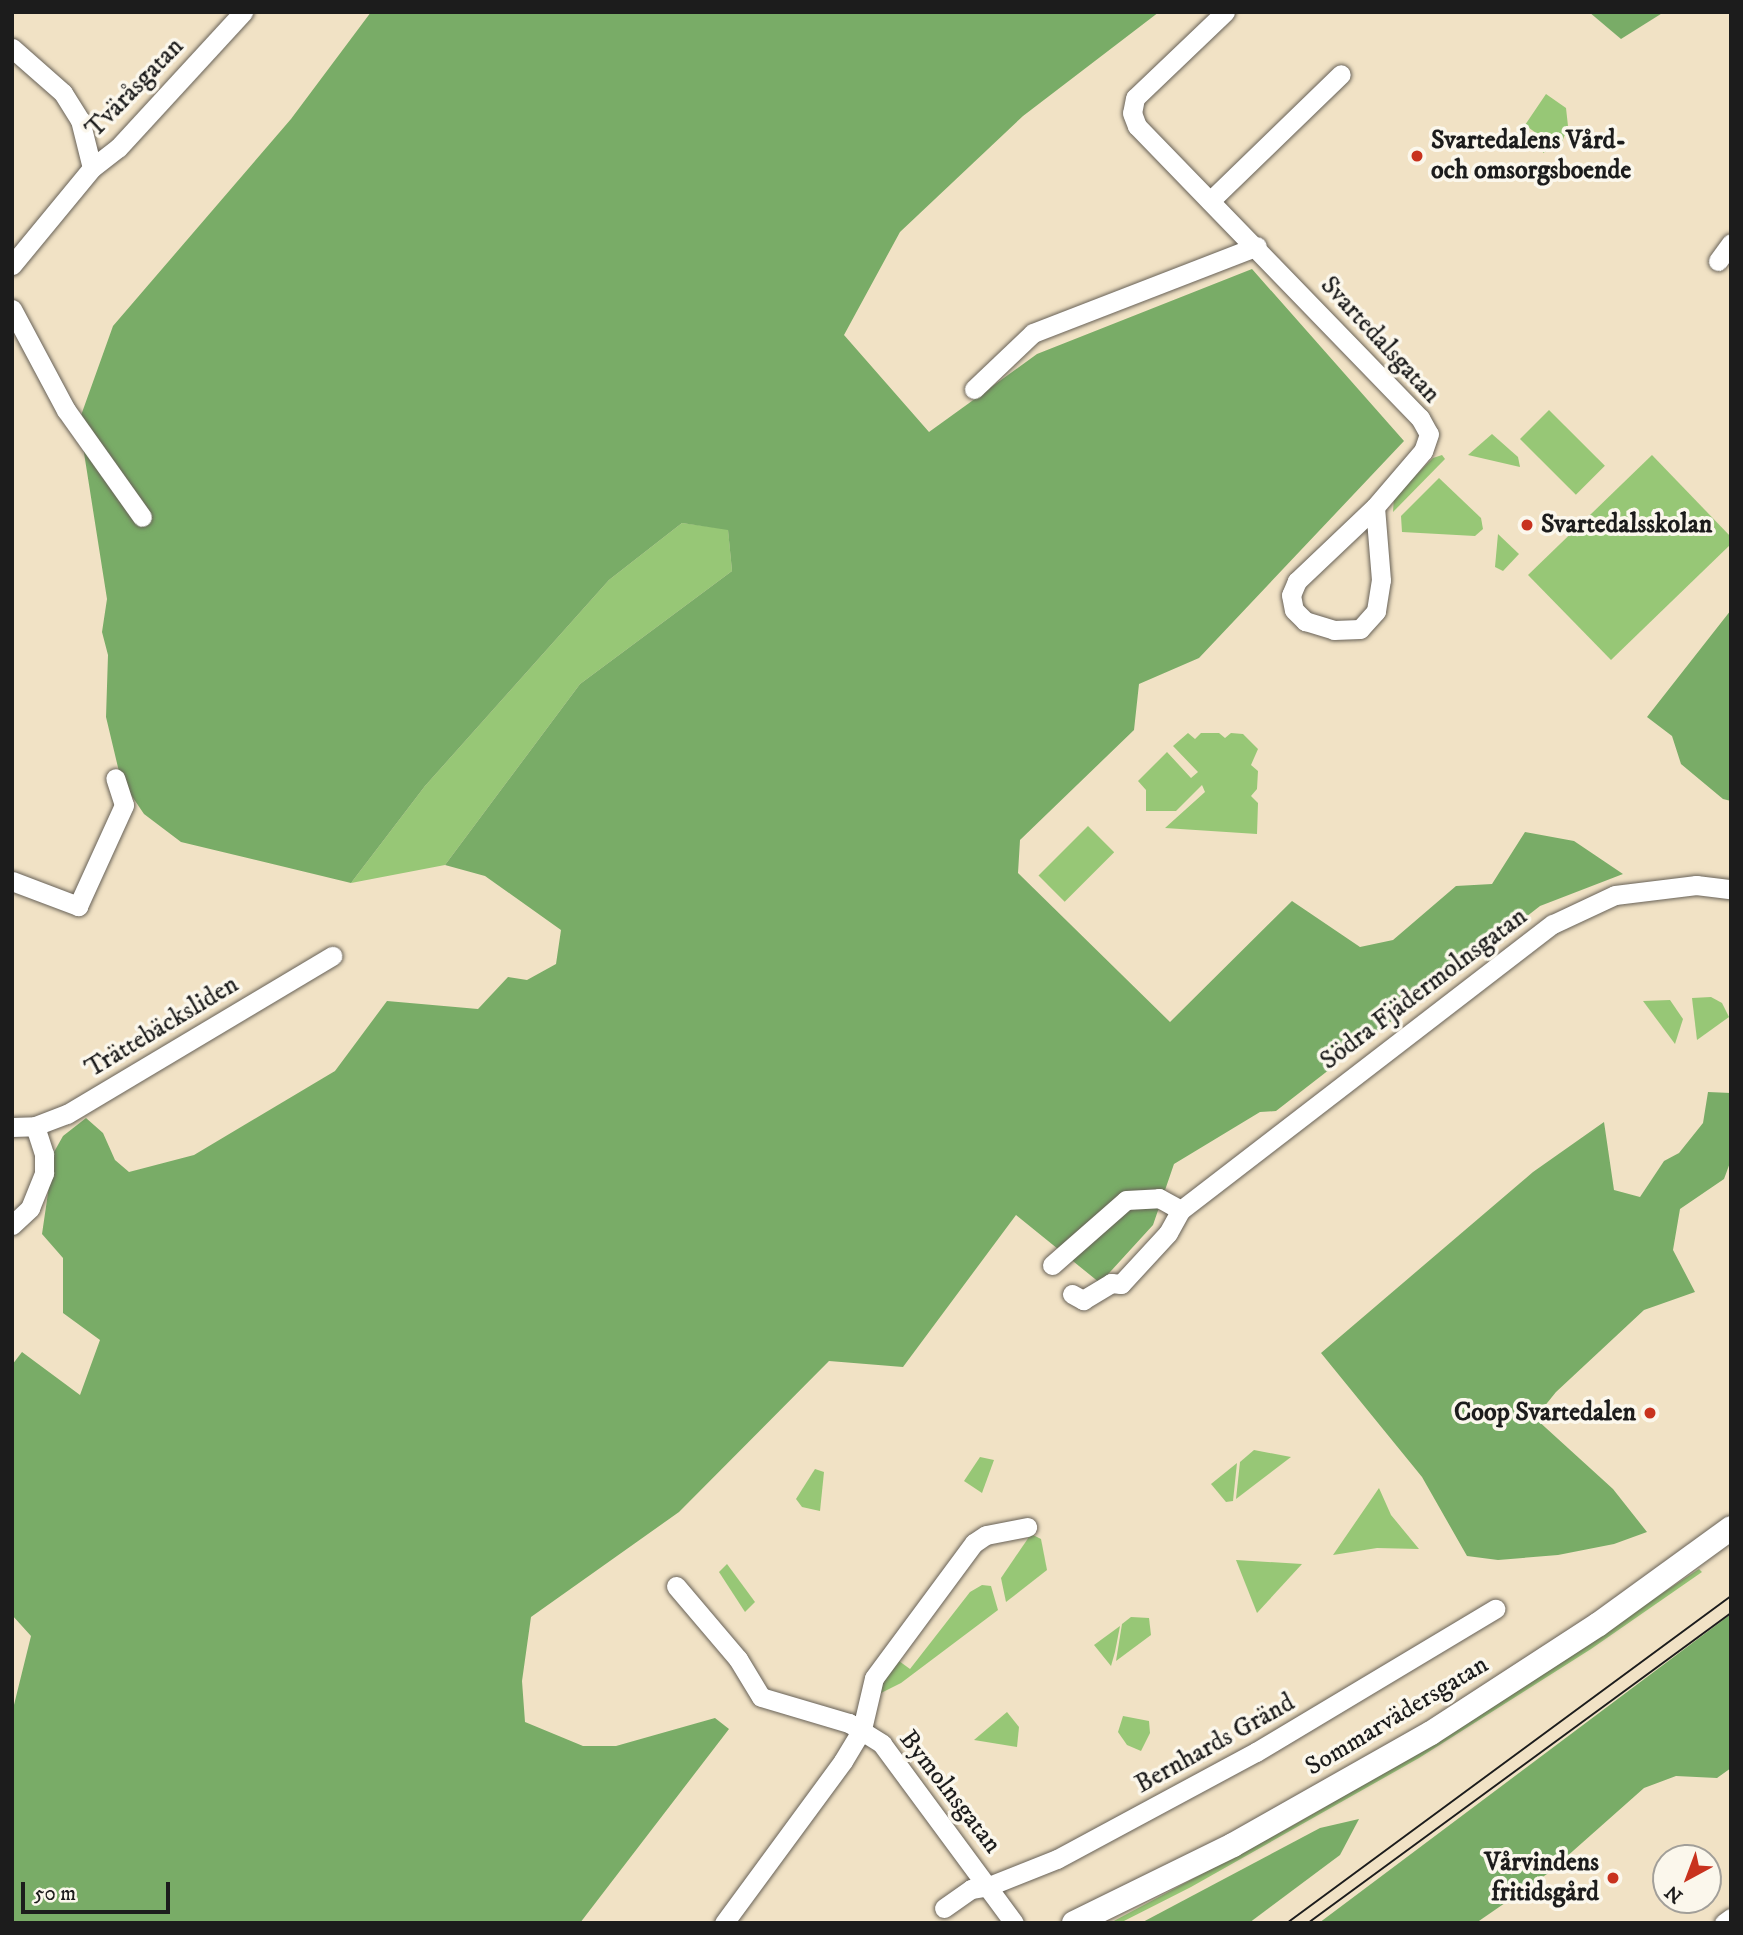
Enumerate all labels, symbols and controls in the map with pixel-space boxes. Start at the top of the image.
street label: Tväråsgatan [79,31,191,145]
place label: Svartedalens Vård- och omsorgsboende [1431,125,1631,186]
marker: Svartedalens Vård- och omsorgsboende [1409,148,1425,164]
street label: Svartedalsgatan [1313,270,1447,410]
place label: Svartedalsskolan [1541,509,1712,541]
marker: Svartedalsskolan [1519,517,1535,533]
street label: Södra Fjädermolnsgatan [1314,901,1534,1077]
street label: Trättebäcksliden [80,969,244,1085]
place label: Coop Svartedalen [1454,1397,1636,1429]
marker: Coop Svartedalen [1642,1405,1658,1421]
street label: Sommarvädersgatan [1300,1649,1494,1783]
street label: Bernhards Gränd [1130,1687,1300,1801]
street label: Bymolnsgatan [892,1724,1008,1860]
north arrow [1652,1844,1722,1914]
place label: Vårvindens fritidsgård [1484,1847,1599,1909]
scale bar [24,1868,173,1912]
marker: Vårvindens fritidsgård [1605,1870,1621,1886]
text: N [1661,1880,1688,1908]
text: 50 m [34,1881,76,1907]

